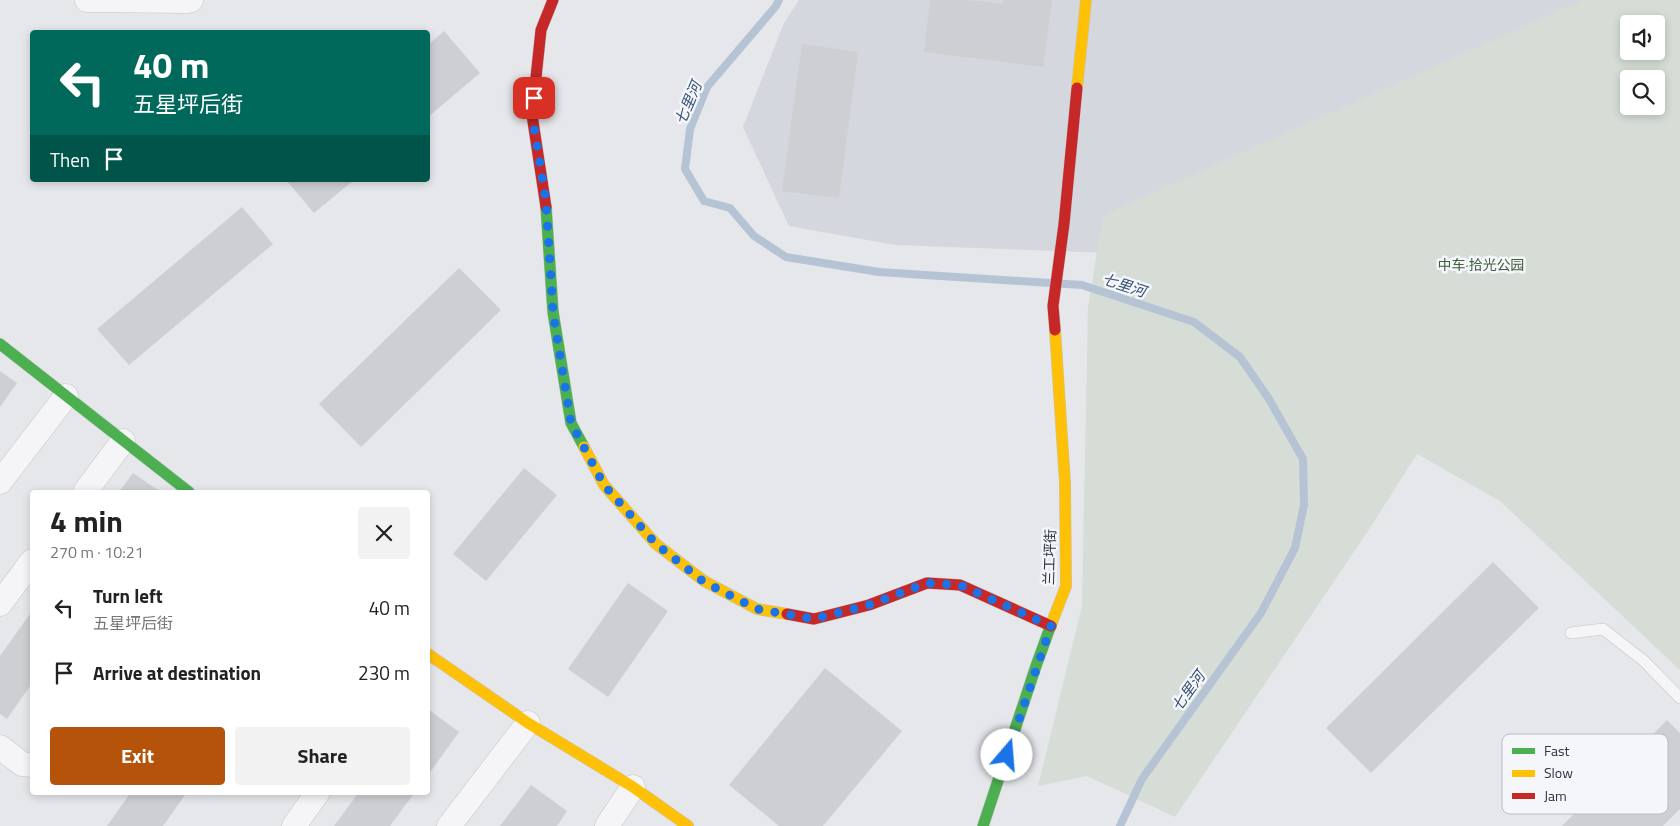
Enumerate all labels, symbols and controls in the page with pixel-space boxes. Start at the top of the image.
map controls [1620,15,1665,115]
button: sound [1620,15,1665,60]
text: 40 m [133,38,209,92]
icon: left [50,50,115,115]
button: search [1620,70,1665,115]
water label: 七里河 [669,75,709,128]
pin [513,77,555,119]
icon: arrive [520,84,548,112]
text: 五星坪后街 [133,87,243,121]
text: Then [50,145,90,174]
icon: arrive [100,145,128,173]
park label: 中车·拾光公园 [1437,254,1525,275]
water label: 七里河 [1099,267,1152,304]
text: 4 min [50,498,123,544]
button: close [358,507,410,559]
street label: 兰工坪街 [1038,529,1060,585]
text: 270 m · 10:21 [50,540,144,564]
text: Turn left [93,581,163,610]
text: 40 m [369,593,410,622]
icon: left [50,594,78,622]
text: 五星坪后街 [93,611,173,635]
text: Arrive at destination [93,658,261,687]
text: 230 m [358,658,410,687]
icon: arrive [50,659,78,687]
water label: 七里河 [1165,664,1212,716]
button: Exit [50,727,225,785]
button: Share [235,727,410,785]
position arrow [980,728,1032,780]
legend [1502,734,1668,814]
text: Fast [1544,740,1569,761]
text: Slow [1544,762,1573,783]
text: Jam [1544,785,1567,806]

